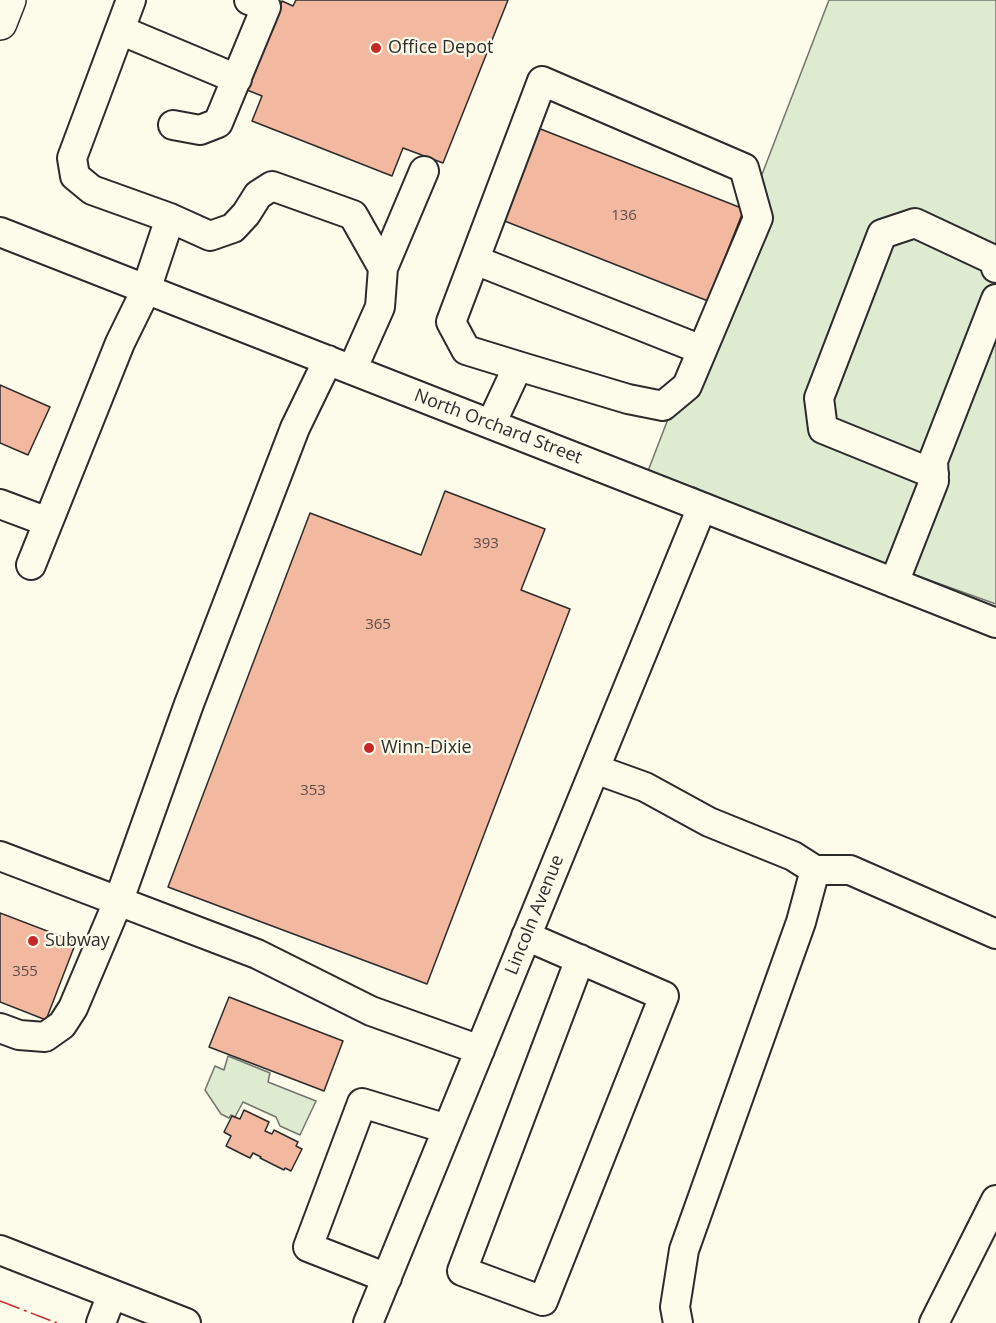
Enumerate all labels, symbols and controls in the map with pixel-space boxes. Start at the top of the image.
place label: Office Depot [388,37,493,59]
marker: Office Depot [369,41,383,55]
house number: 136 [611,207,637,225]
street label: North Orchard Street [411,385,585,469]
house number: 393 [473,535,499,553]
house number: 365 [365,616,391,634]
place label: Winn-Dixie [381,737,472,759]
marker: Winn-Dixie [362,741,376,755]
house number: 353 [300,782,326,800]
street label: Lincoln Avenue [501,852,569,978]
place label: Subway [45,930,110,952]
marker: Subway [26,934,40,948]
house number: 355 [12,963,38,981]

